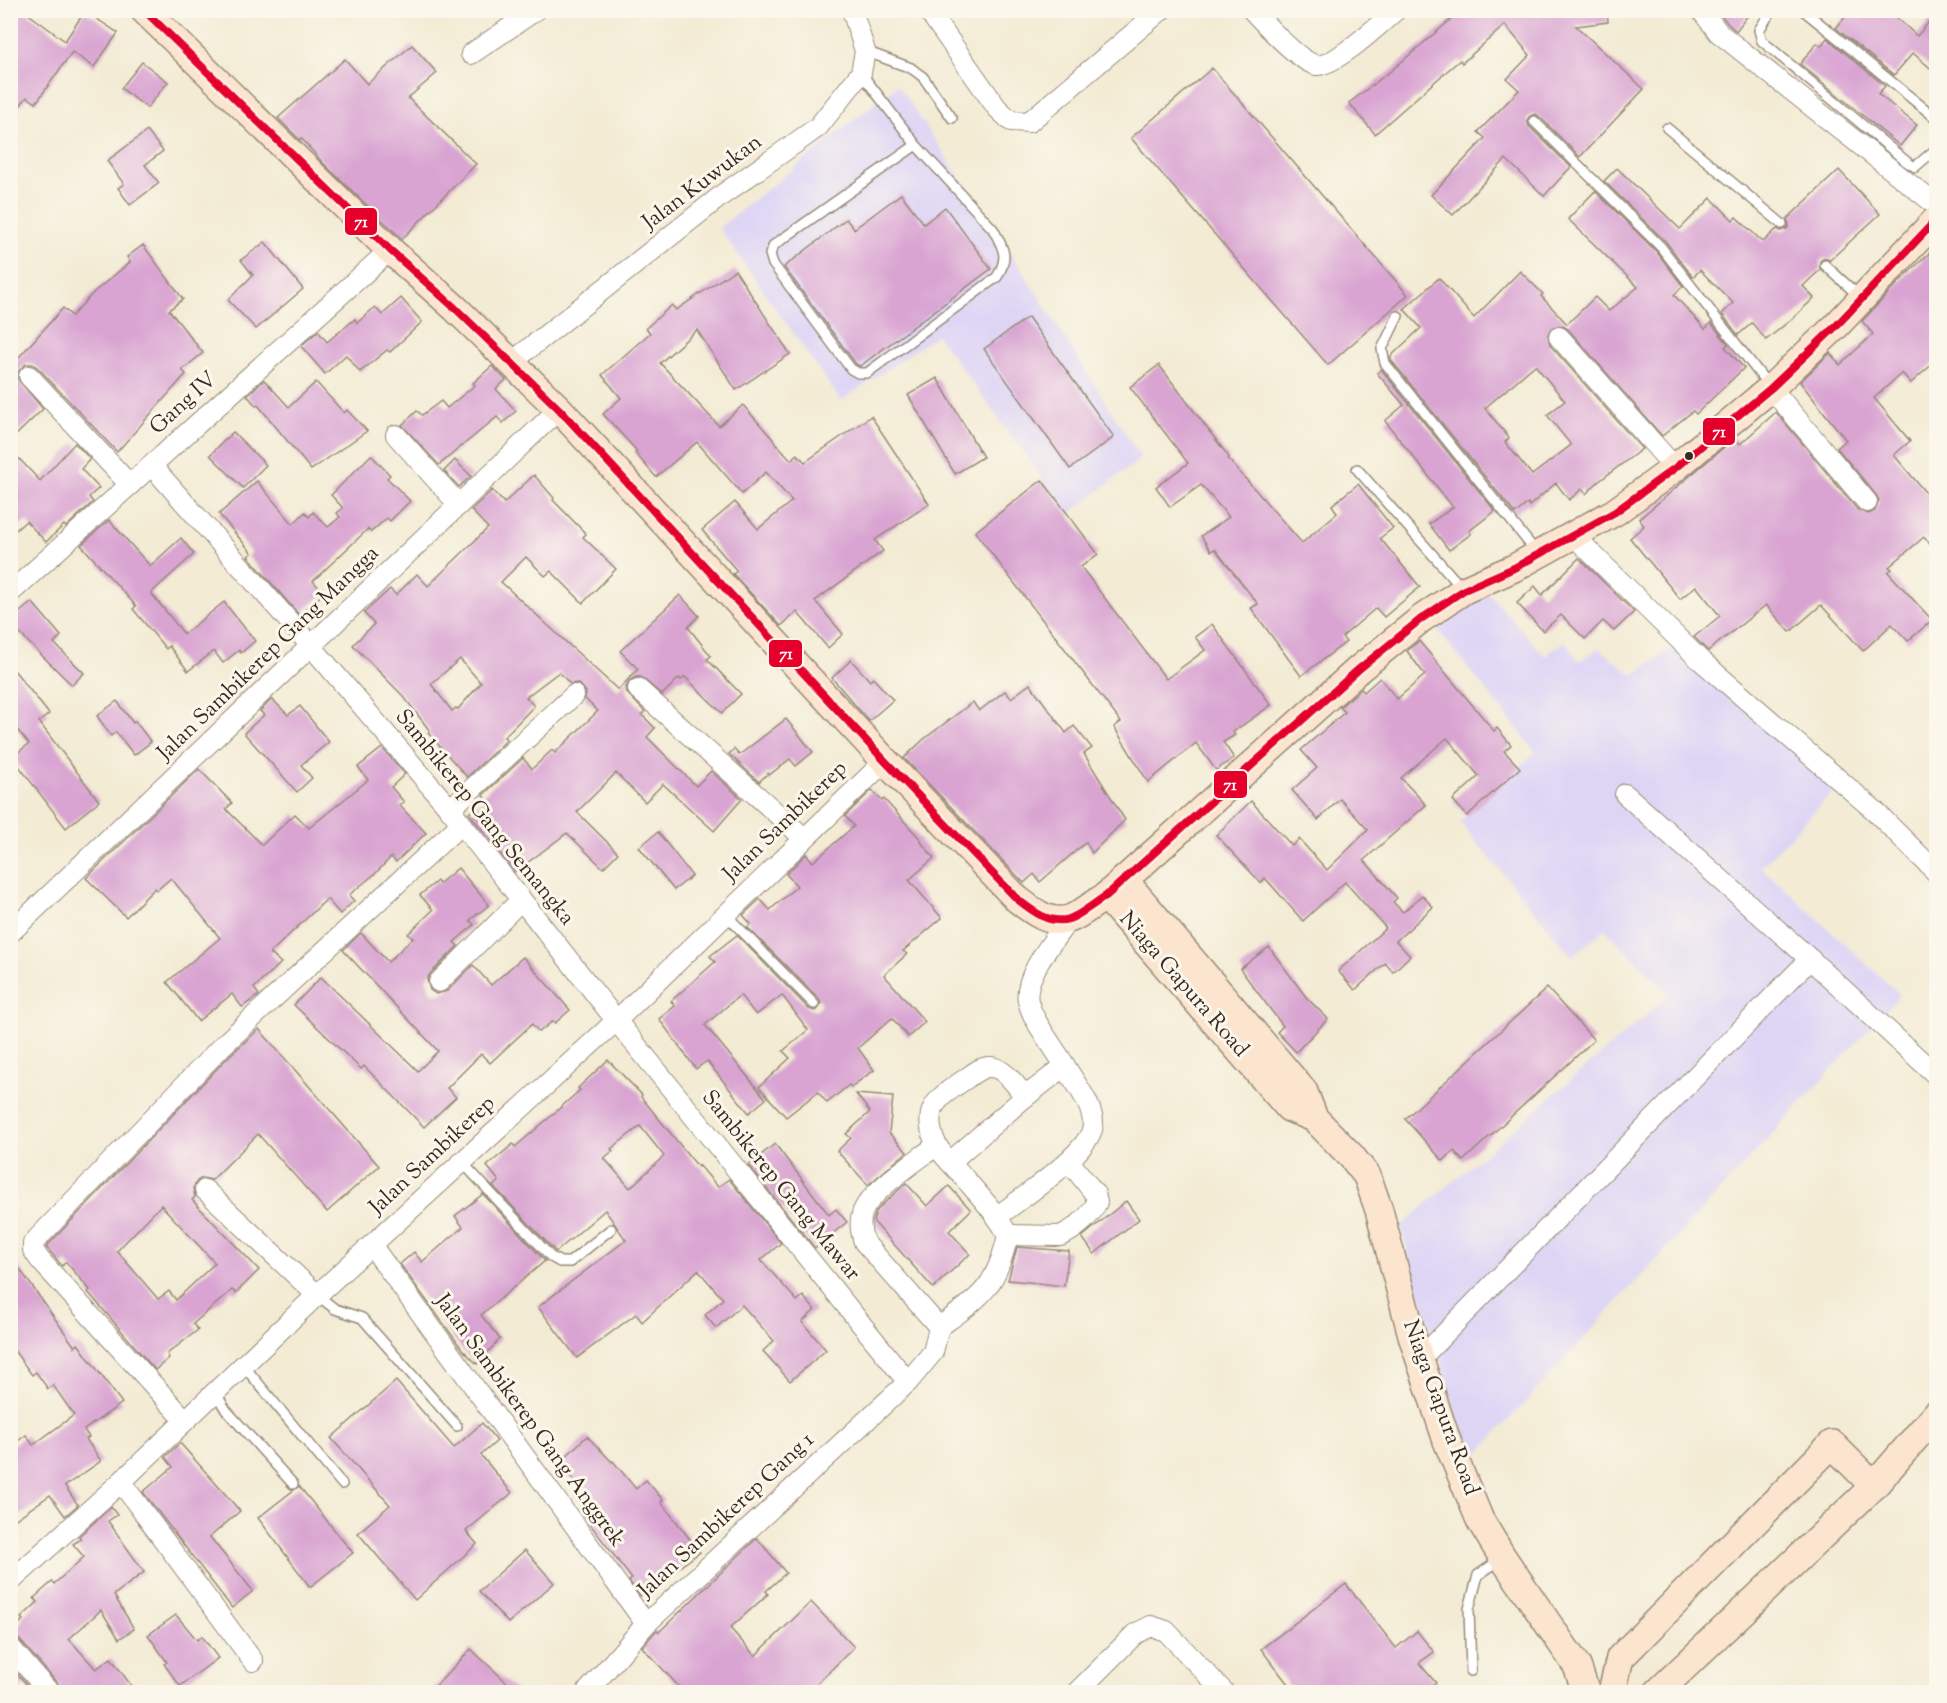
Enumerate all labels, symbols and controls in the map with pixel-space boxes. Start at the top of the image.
street label: Jalan Kuwukan [636,127,770,239]
line badge: 71 [344,207,378,236]
text: 71 [354,212,368,235]
street label: Gang IV [143,365,225,443]
line badge: 71 [1702,417,1736,446]
text: 71 [1712,422,1726,445]
unlabelled marker [1683,450,1695,462]
street label: Jalan Sambikerep Gang Mangga [150,539,387,770]
line badge: 71 [768,639,803,668]
text: 71 [779,644,793,667]
street label: Sambikerep Gang Semangka [387,703,581,933]
street label: Jalan Sambikerep [716,754,855,891]
line badge: 71 [1213,770,1248,799]
text: 71 [1223,775,1237,798]
street label: Niaga Gapura Road [1110,905,1256,1065]
street label: Sambikerep Gang Mawar [693,1084,867,1288]
street label: Jalan Sambikerep [362,1089,503,1224]
street label: Jalan Sambikerep Gang Anggrek [426,1287,632,1554]
street label: Niaga Gapura Road [1393,1316,1487,1500]
street label: Jalan Sambikerep Gang 1 [631,1425,823,1607]

